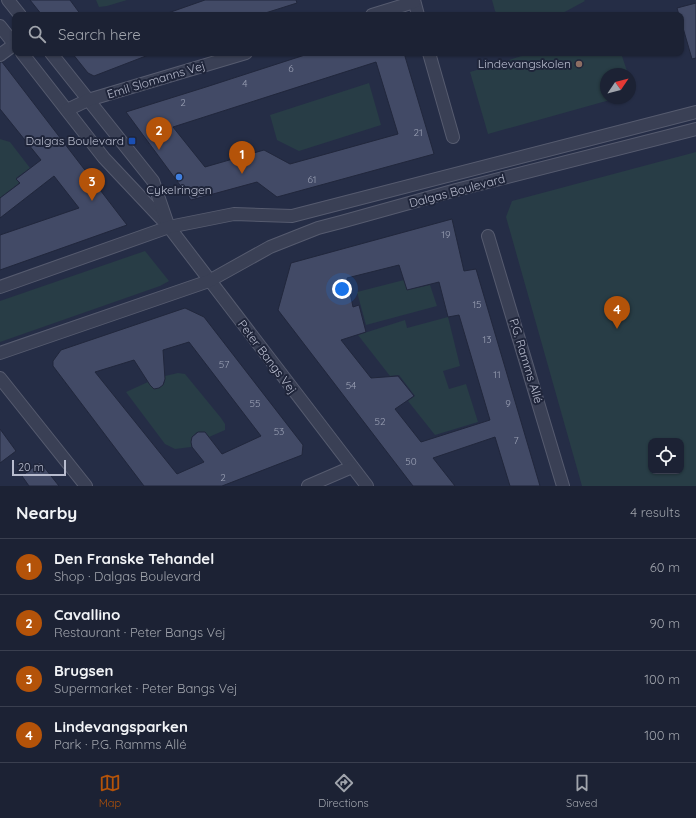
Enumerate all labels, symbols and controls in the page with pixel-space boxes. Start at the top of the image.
search box [12,12,684,56]
icon: search [26,23,48,45]
text: Search here [58,25,141,44]
place label: Lindevangskolen [478,56,571,71]
street label: Emil Slomanns Vej [105,57,207,102]
marker: Lindevangskolen [574,59,584,69]
house number: 6 [288,62,294,75]
north arrow [600,68,636,104]
house number: 4 [242,77,248,90]
house number: 2 [180,96,186,109]
pin: 2 [146,117,172,150]
house number: 21 [413,126,423,139]
place label: Dalgas Boulevard [25,133,124,148]
marker: Dalgas Boulevard [127,136,137,146]
pin: 1 [229,141,255,174]
pin: 3 [79,168,105,201]
street label: Dalgas Boulevard [407,171,506,211]
marker: Cykelringen [174,172,184,182]
house number: 61 [307,173,317,186]
place label: Cykelringen [146,182,212,197]
house number: 19 [441,228,451,241]
your location [332,279,352,299]
pin: 4 [604,296,630,329]
house number: 15 [472,298,482,311]
street label: Peter Bangs Vej [235,317,300,397]
street label: P.G. Ramms Allé [506,317,547,405]
house number: 13 [483,333,491,346]
house number: 57 [219,358,229,371]
house number: 11 [493,368,501,381]
house number: 54 [346,379,356,392]
house number: 55 [250,397,260,410]
house number: 9 [505,397,511,410]
house number: 52 [375,415,386,428]
house number: 53 [274,425,284,438]
house number: 7 [513,434,519,447]
map controls [648,438,684,474]
button: locate [648,438,684,474]
house number: 50 [405,455,417,468]
scale bar [12,458,66,477]
text: 20 m [18,460,44,474]
house number: 2 [220,471,226,484]
text: Nearby [16,502,77,523]
text: 4 results [630,504,680,520]
text: Den Franske Tehandel [54,549,214,568]
text: 1 [26,559,32,575]
text: 60 m [650,559,680,575]
text: Shop · Dalgas Boulevard [54,568,201,584]
text: Cavallino [54,605,120,624]
text: 2 [25,615,33,631]
text: 90 m [650,615,680,631]
text: Restaurant · Peter Bangs Vej [54,624,226,640]
text: Brugsen [54,661,113,680]
text: 3 [26,671,32,687]
text: 100 m [644,671,680,687]
text: Supermarket · Peter Bangs Vej [54,680,238,696]
text: Lindevangsparken [54,717,188,736]
text: 4 [25,727,33,743]
text: 100 m [644,727,680,743]
text: Park · P.G. Ramms Allé [54,736,187,752]
tab: Map [99,772,121,810]
tab: Directions [318,772,369,810]
tab: Saved [566,772,597,810]

